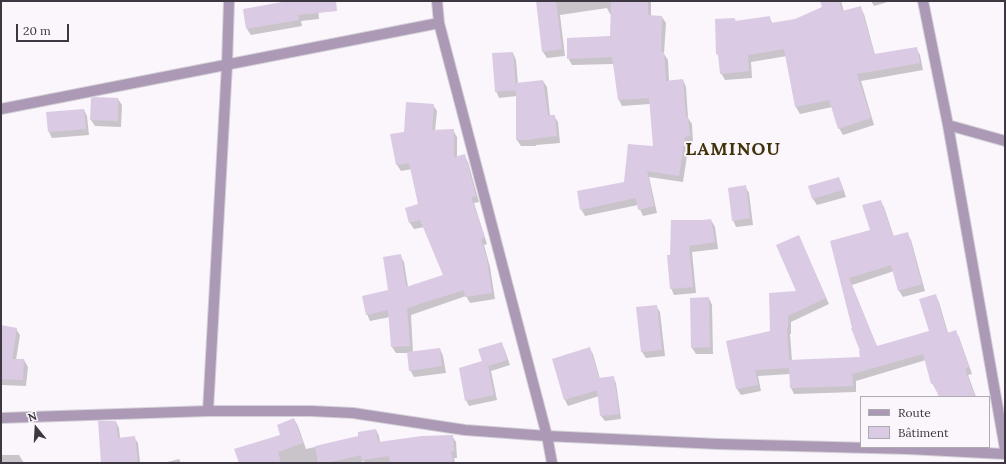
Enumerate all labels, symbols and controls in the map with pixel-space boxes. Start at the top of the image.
scale bar [18,16,71,42]
text: 20 m [23,23,51,38]
district label: LAMINOU [685,139,781,161]
legend [860,396,990,448]
text: Route [898,405,931,420]
north arrow [16,408,56,448]
text: N [26,409,38,425]
text: Bâtiment [898,425,949,440]

